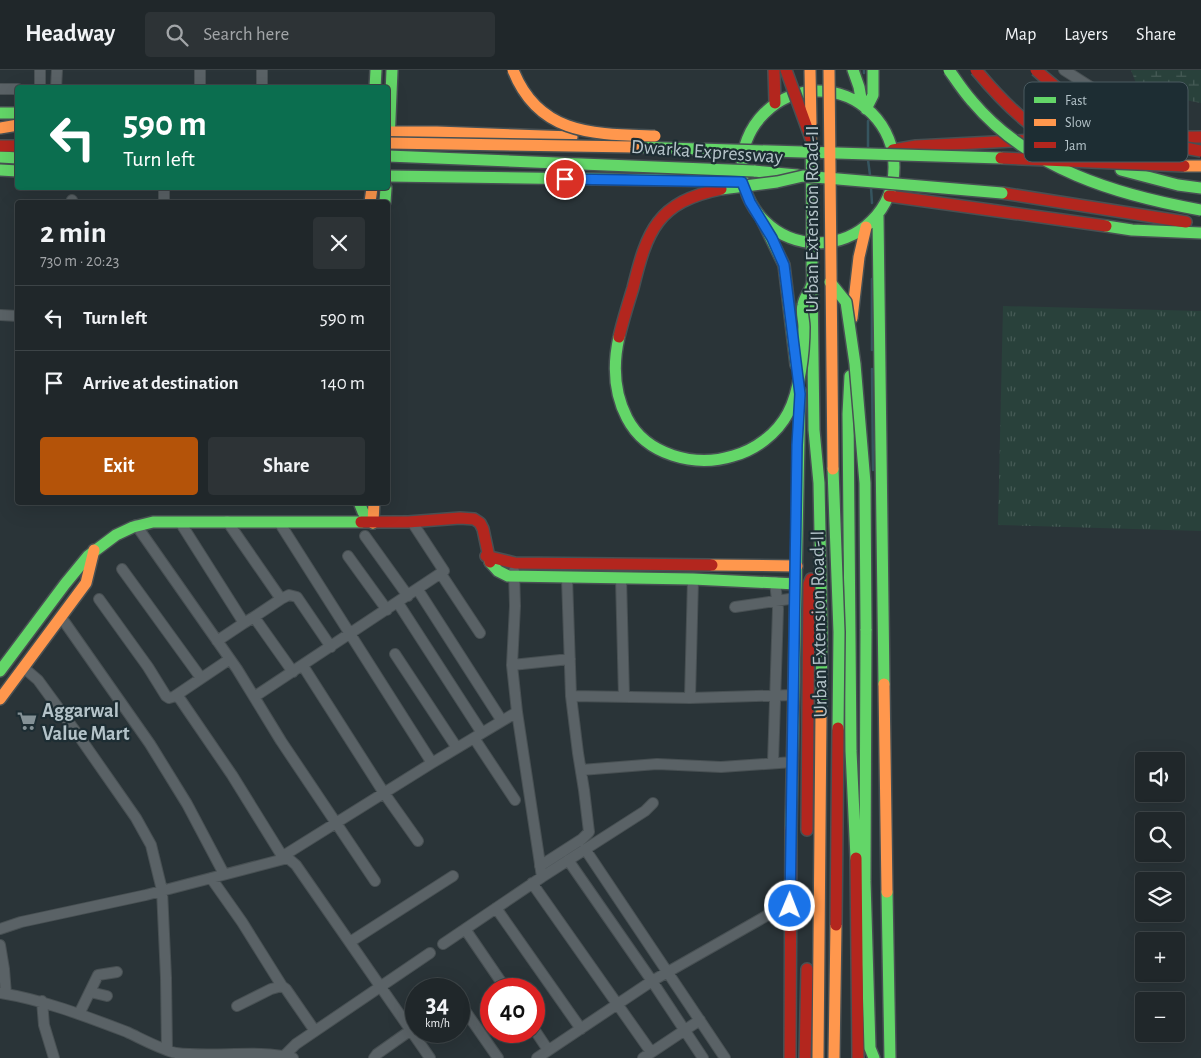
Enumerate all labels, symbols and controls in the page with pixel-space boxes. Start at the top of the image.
search box [145,12,495,57]
icon: search [163,21,191,49]
text: Headway [25,22,115,46]
text: Search here [203,25,289,44]
text: Map [1005,26,1036,44]
text: Layers [1064,26,1108,44]
text: Share [1136,26,1176,44]
legend [1024,82,1188,162]
text: Fast [1065,94,1087,108]
icon: left [40,105,105,170]
text: 590 m [123,107,207,142]
text: Slow [1065,116,1092,130]
street label: Urban Extension Road-II [802,125,822,313]
street label: Dwarka Expressway [630,137,784,167]
text: Jam [1065,139,1087,153]
text: Turn left [123,148,195,170]
pin [544,158,586,200]
icon: arrive [551,165,579,193]
button: close [313,217,365,269]
text: 2 min [40,218,107,248]
text: 730 m · 20:23 [40,253,119,269]
icon: left [40,304,68,332]
text: Turn left [83,309,147,328]
text: 590 m [320,309,365,328]
icon: arrive [40,369,68,397]
text: Arrive at destination [83,374,239,393]
text: 140 m [321,374,365,393]
button: Exit [40,437,198,495]
button: Share [208,437,365,495]
street label: Urban Extension Road-II [807,530,831,718]
place label: Aggarwal Value Mart [42,701,130,744]
supermarket icon: Aggarwal Value Mart [16,710,38,732]
map controls [1135,752,1185,1042]
button: sound [1135,752,1185,802]
button: search [1135,812,1185,862]
button: layers [1135,872,1185,922]
position arrow [763,879,815,931]
button: + [1135,932,1185,982]
speed limit sign: 40 [480,978,545,1043]
text: 34 [426,992,449,1017]
button: − [1135,992,1185,1042]
text: km/h [425,1017,450,1029]

